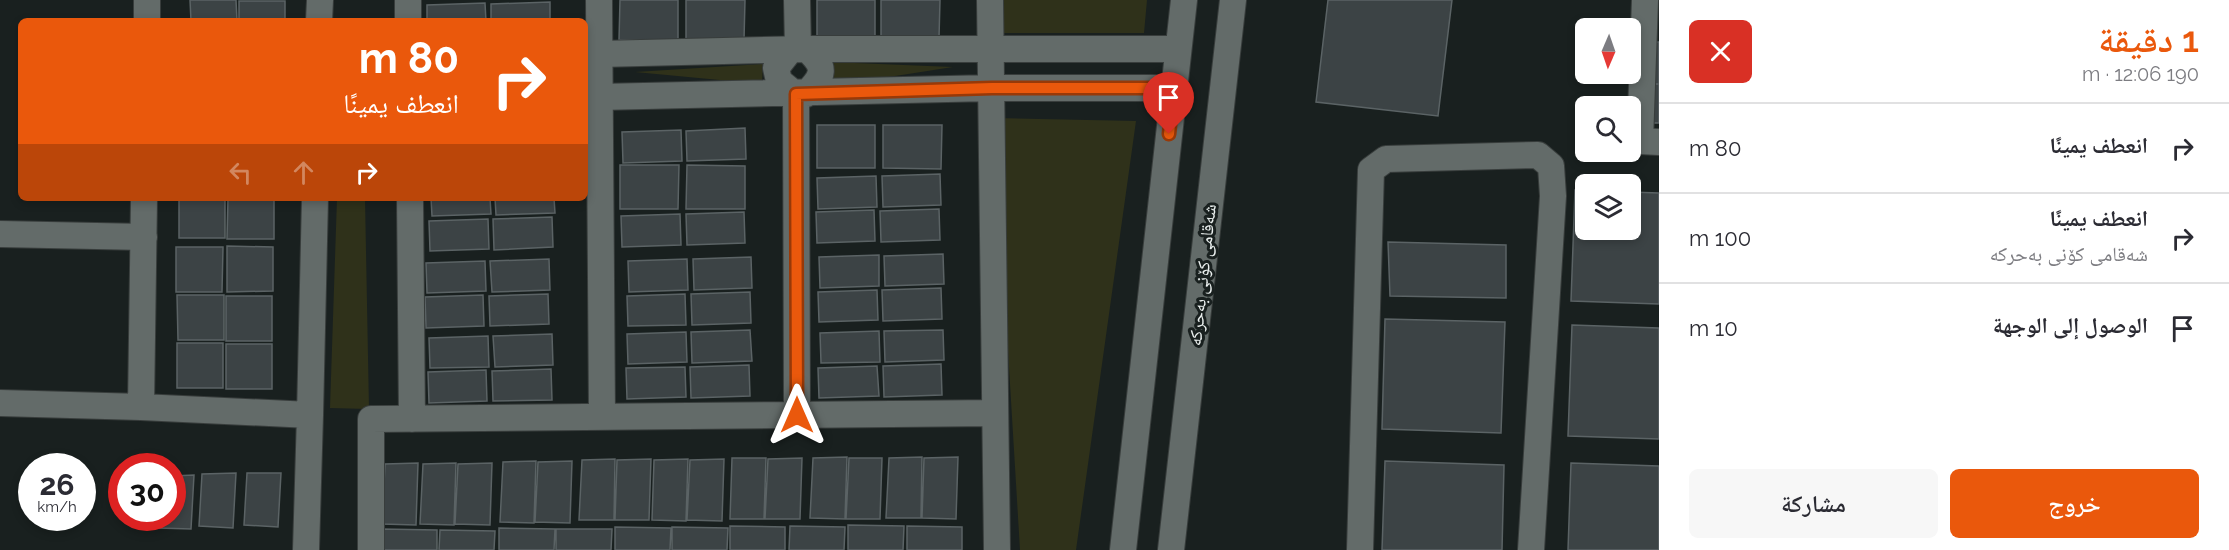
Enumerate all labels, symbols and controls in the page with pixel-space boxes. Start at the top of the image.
north arrow [1575,18,1641,84]
map controls [1575,18,1641,240]
text: 1 دقيقة [2098,18,2199,60]
button: close [1689,20,1752,83]
text: 80 m [359,34,459,83]
icon: right [480,42,558,120]
text: 190 m · 12:06 [2082,62,2199,86]
pin [1143,72,1194,134]
icon: arrive [1152,81,1185,114]
text: انعطف يمينًا [343,88,459,119]
button: search [1575,96,1641,162]
text: انعطف يمينًا [2049,132,2148,158]
icon: right [2166,132,2199,165]
text: 80 m [1689,135,1741,161]
icon: left [224,156,257,189]
icon: ahead [287,156,320,189]
icon: right [350,156,383,189]
button: layers [1575,174,1641,240]
street label: شەقامی کۆنی بەحرکە [1184,203,1221,347]
text: انعطف يمينًا [2049,205,2148,231]
icon: right [2166,222,2199,255]
text: 100 m [1689,225,1751,251]
text: شەقامی کۆنی بەحرکە [1990,242,2148,266]
text: الوصول إلى الوجهة [1993,312,2148,338]
icon: arrive [2166,312,2199,345]
text: 10 m [1689,315,1738,341]
position arrow [765,383,829,447]
speed limit sign: 30 [108,453,186,531]
text: 26 [39,467,75,502]
button: مشاركة [1689,469,1938,538]
button: خروج [1950,469,2199,538]
text: km/h [37,498,77,516]

